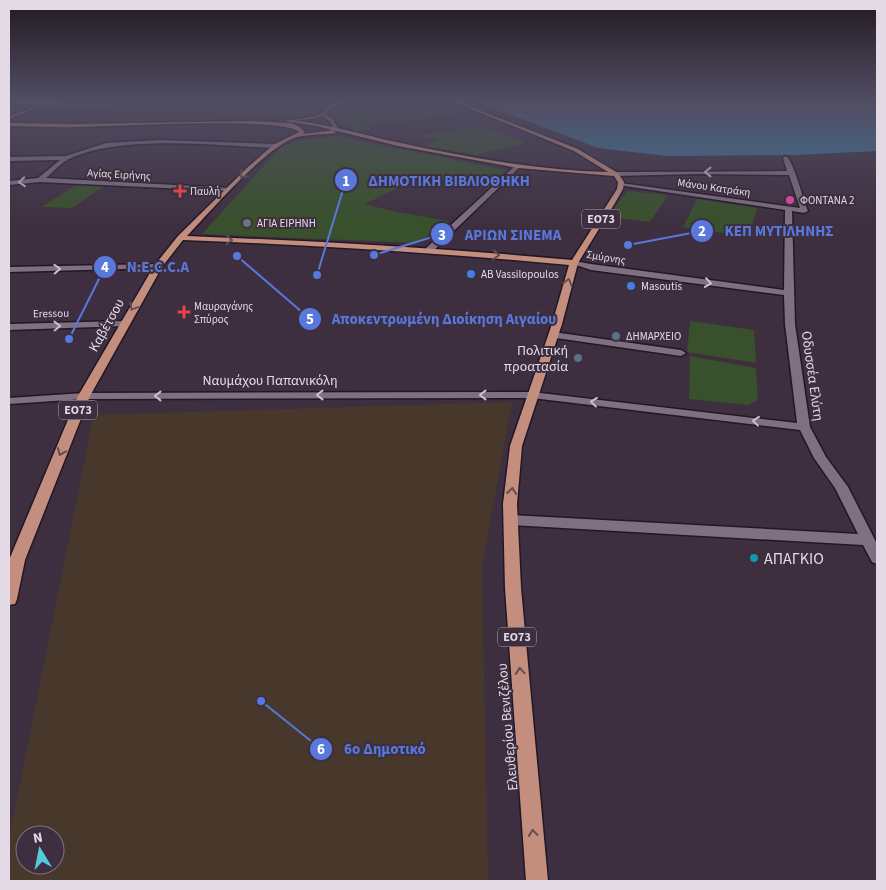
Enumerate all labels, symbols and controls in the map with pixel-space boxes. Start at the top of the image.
street label: Αγίας Ειρήνης [87,165,151,184]
callout: ΔΗΜΟΤΙΚΗ ΒΙΒΛΙΟΘΗΚΗ [333,165,540,195]
one-way arrow [704,167,712,177]
one-way arrow [239,169,248,178]
text: 1 [342,171,350,192]
text: ΔΗΜΟΤΙΚΗ ΒΙΒΛΙΟΘΗΚΗ [368,171,530,192]
street label: Μάνου Κατράκη [676,175,751,200]
one-way arrow [18,176,26,187]
place label: Παυλή [190,184,220,199]
marker: Παυλή [174,185,186,197]
place label: ΦΟΝΤΑΝΑ 2 [800,193,855,208]
marker: ΦΟΝΤΑΝΑ 2 [784,194,796,206]
road number: ΕΟ73 [582,210,620,228]
place label: ΑΓIA ΕΙΡΗΝΗ [257,216,316,231]
callout: ΚΕΠ ΜΥΤΙΛΗΝΗΣ [689,216,843,246]
marker: ΑΓIA ΕΙΡΗΝΗ [241,217,253,229]
callout: ΑΡΙΩΝ ΣΙΝΕΜΑ [429,219,571,249]
text: 2 [698,221,706,242]
text: ΚΕΠ ΜΥΤΙΛΗΝΗΣ [724,221,834,242]
text: 3 [438,225,446,246]
text: ΑΡΙΩΝ ΣΙΝΕΜΑ [464,225,562,246]
one-way arrow [226,234,234,245]
street label: Σμύρνης [585,247,627,268]
one-way arrow [493,250,501,261]
callout: N.E.C.C.A [92,252,200,282]
text: 4 [101,257,109,278]
text: N.E.C.C.A [127,257,190,278]
one-way arrow [54,263,62,274]
place label: AB Vassilopoulos [481,267,559,282]
marker: AB Vassilopoulos [465,268,477,280]
one-way arrow [704,277,712,288]
one-way arrow [563,278,573,286]
place label: Masoutis [641,279,683,294]
marker: Masoutis [625,280,637,292]
street label: Καβέτσου [84,295,130,356]
place label: Μαυραγάνης Σπύρος [194,299,253,327]
one-way arrow [130,301,140,310]
callout: Αποκεντρωμένη Διοίκηση Αιγαίου [297,304,567,334]
street label: Eressou [33,306,69,321]
marker: Μαυραγάνης Σπύρος [178,306,190,318]
text: 5 [306,309,314,330]
text: Αποκεντρωμένη Διοίκηση Αιγαίου [331,309,556,330]
one-way arrow [54,321,62,331]
place label: ΔΗΜΑΡΧΕΙΟ [626,329,681,344]
marker: ΔΗΜΑΡΧΕΙΟ [610,330,622,342]
street label: Οδυσσέα Ελύτη [796,330,828,422]
place label: Πολιτική προατασία [504,341,568,377]
marker: Πολιτική προατασία [572,352,584,364]
street label: Ναυμάχου Παπανικόλη [203,371,337,391]
one-way arrow [154,390,162,401]
one-way arrow [316,390,324,400]
one-way arrow [479,390,486,400]
one-way arrow [590,397,598,408]
road number: ΕΟ73 [59,400,97,420]
one-way arrow [751,416,759,427]
one-way arrow [57,447,68,456]
one-way arrow [506,487,517,495]
place label: ΑΠΑΓΚΙΟ [764,548,824,570]
marker: ΑΠΑΓΚΙΟ [748,552,760,564]
road number: ΕΟ73 [498,628,536,646]
street label: Ελευθερίου Βενιζέλου [492,662,524,792]
one-way arrow [515,666,526,674]
callout: 6ο Δημοτικό [309,734,436,764]
text: 6 [317,739,325,760]
text: 6ο Δημοτικό [344,739,426,760]
north arrow [15,825,65,875]
text: N [32,828,44,849]
one-way arrow [528,828,539,836]

